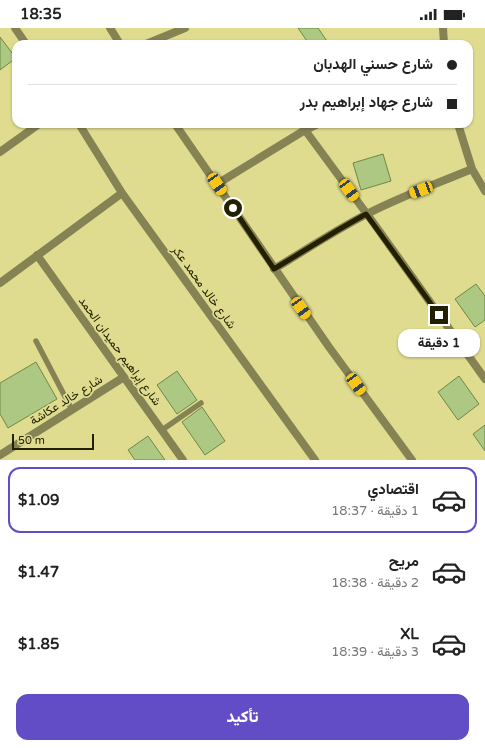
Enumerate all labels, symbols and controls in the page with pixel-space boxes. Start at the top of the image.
text: 18:35 [20,5,62,23]
text: شارع حسني الهدبان [313,55,433,73]
text: شارع جهاد إبراهيم بدر [300,93,433,111]
car [205,171,229,197]
car [337,177,361,203]
car [408,180,434,200]
route start [224,199,242,217]
street label: شارع خالد محمد عكر [167,242,239,332]
street label: شارع إبراهيم حميدان الحمد [74,294,164,409]
car [289,295,313,321]
route end [430,306,448,324]
callout: 1 دقيقة [398,329,480,357]
text: 1 دقيقة [418,335,460,351]
car [344,371,368,397]
street label: شارع خالد عكاشة [27,372,106,430]
scale bar [12,432,94,451]
text: 50 m [18,434,45,447]
text: اقتصادي [367,480,419,498]
icon: car [431,482,467,518]
text: $1.09 [18,491,59,509]
text: 1 دقيقة · 18:37 [331,503,419,519]
text: مريح [389,552,419,570]
icon: car [431,554,467,590]
text: $1.47 [18,563,59,581]
text: 2 دقيقة · 18:38 [331,575,419,591]
text: XL [400,625,419,643]
icon: car [431,626,467,662]
text: $1.85 [18,635,59,653]
text: 3 دقيقة · 18:39 [331,644,419,660]
button: تأكيد [16,694,469,740]

